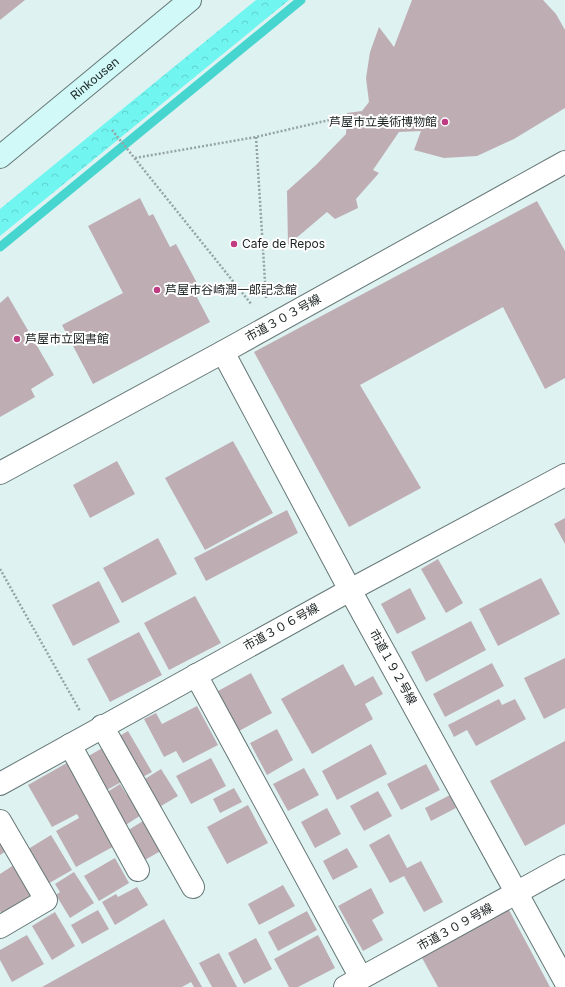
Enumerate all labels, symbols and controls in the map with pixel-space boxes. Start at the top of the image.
street label: Rinkousen [67,54,122,103]
place label: 芦屋市立美術博物館 [329,114,437,129]
marker: 芦屋市立美術博物館 [440,117,450,127]
place label: Cafe de Repos [242,236,325,251]
marker: Cafe de Repos [229,239,239,249]
place label: 芦屋市谷崎潤一郎記念館 [165,282,297,297]
marker: 芦屋市谷崎潤一郎記念館 [152,285,162,295]
street label: 市道３０３号線 [242,291,323,344]
place label: 芦屋市立図書館 [25,331,109,346]
marker: 芦屋市立図書館 [12,334,22,344]
street label: 市道３０６号線 [240,600,321,653]
street label: 市道１９２号線 [367,626,420,707]
street label: 市道３０９号線 [414,900,495,953]

